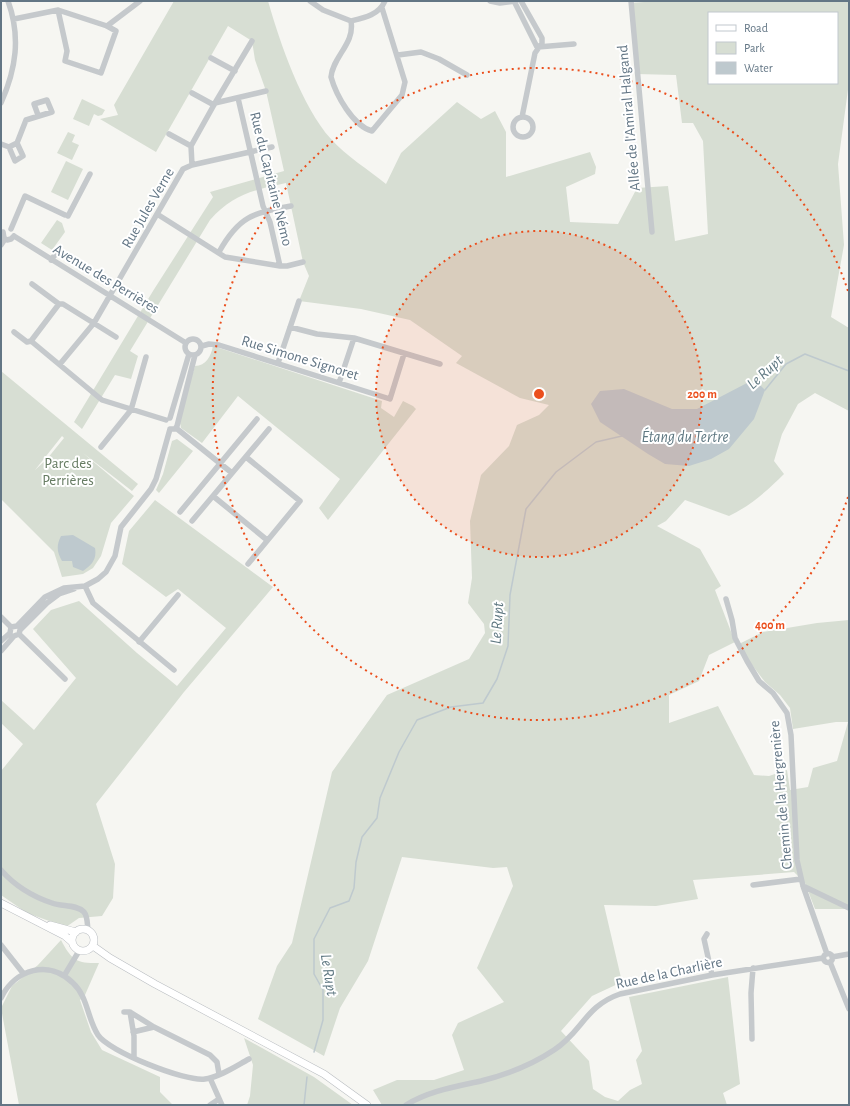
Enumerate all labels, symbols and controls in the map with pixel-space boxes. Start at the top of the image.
legend [708,12,838,84]
text: Road [744,22,768,34]
text: Park [744,42,765,54]
street label: Allée de l'Amiral Halgand [615,44,643,192]
text: Water [744,62,773,74]
street label: Rue du Capitaine Némo [247,110,295,248]
street label: Rue Jules Verne [119,165,177,251]
street label: Avenue des Perrières [50,242,162,316]
street label: Rue Simone Signoret [240,333,361,383]
water label: Le Rupt [744,351,787,393]
centre of rings [532,387,546,401]
text: 200 m [687,388,717,400]
water label: Étang du Tertre [641,427,729,445]
park label: Parc des Perrières [42,456,94,488]
water label: Le Rupt [488,601,508,645]
text: 400 m [755,619,785,631]
street label: Chemin de la Hergrenière [767,720,795,870]
water label: Le Rupt [317,953,340,998]
street label: Rue de la Charlière [614,954,724,992]

